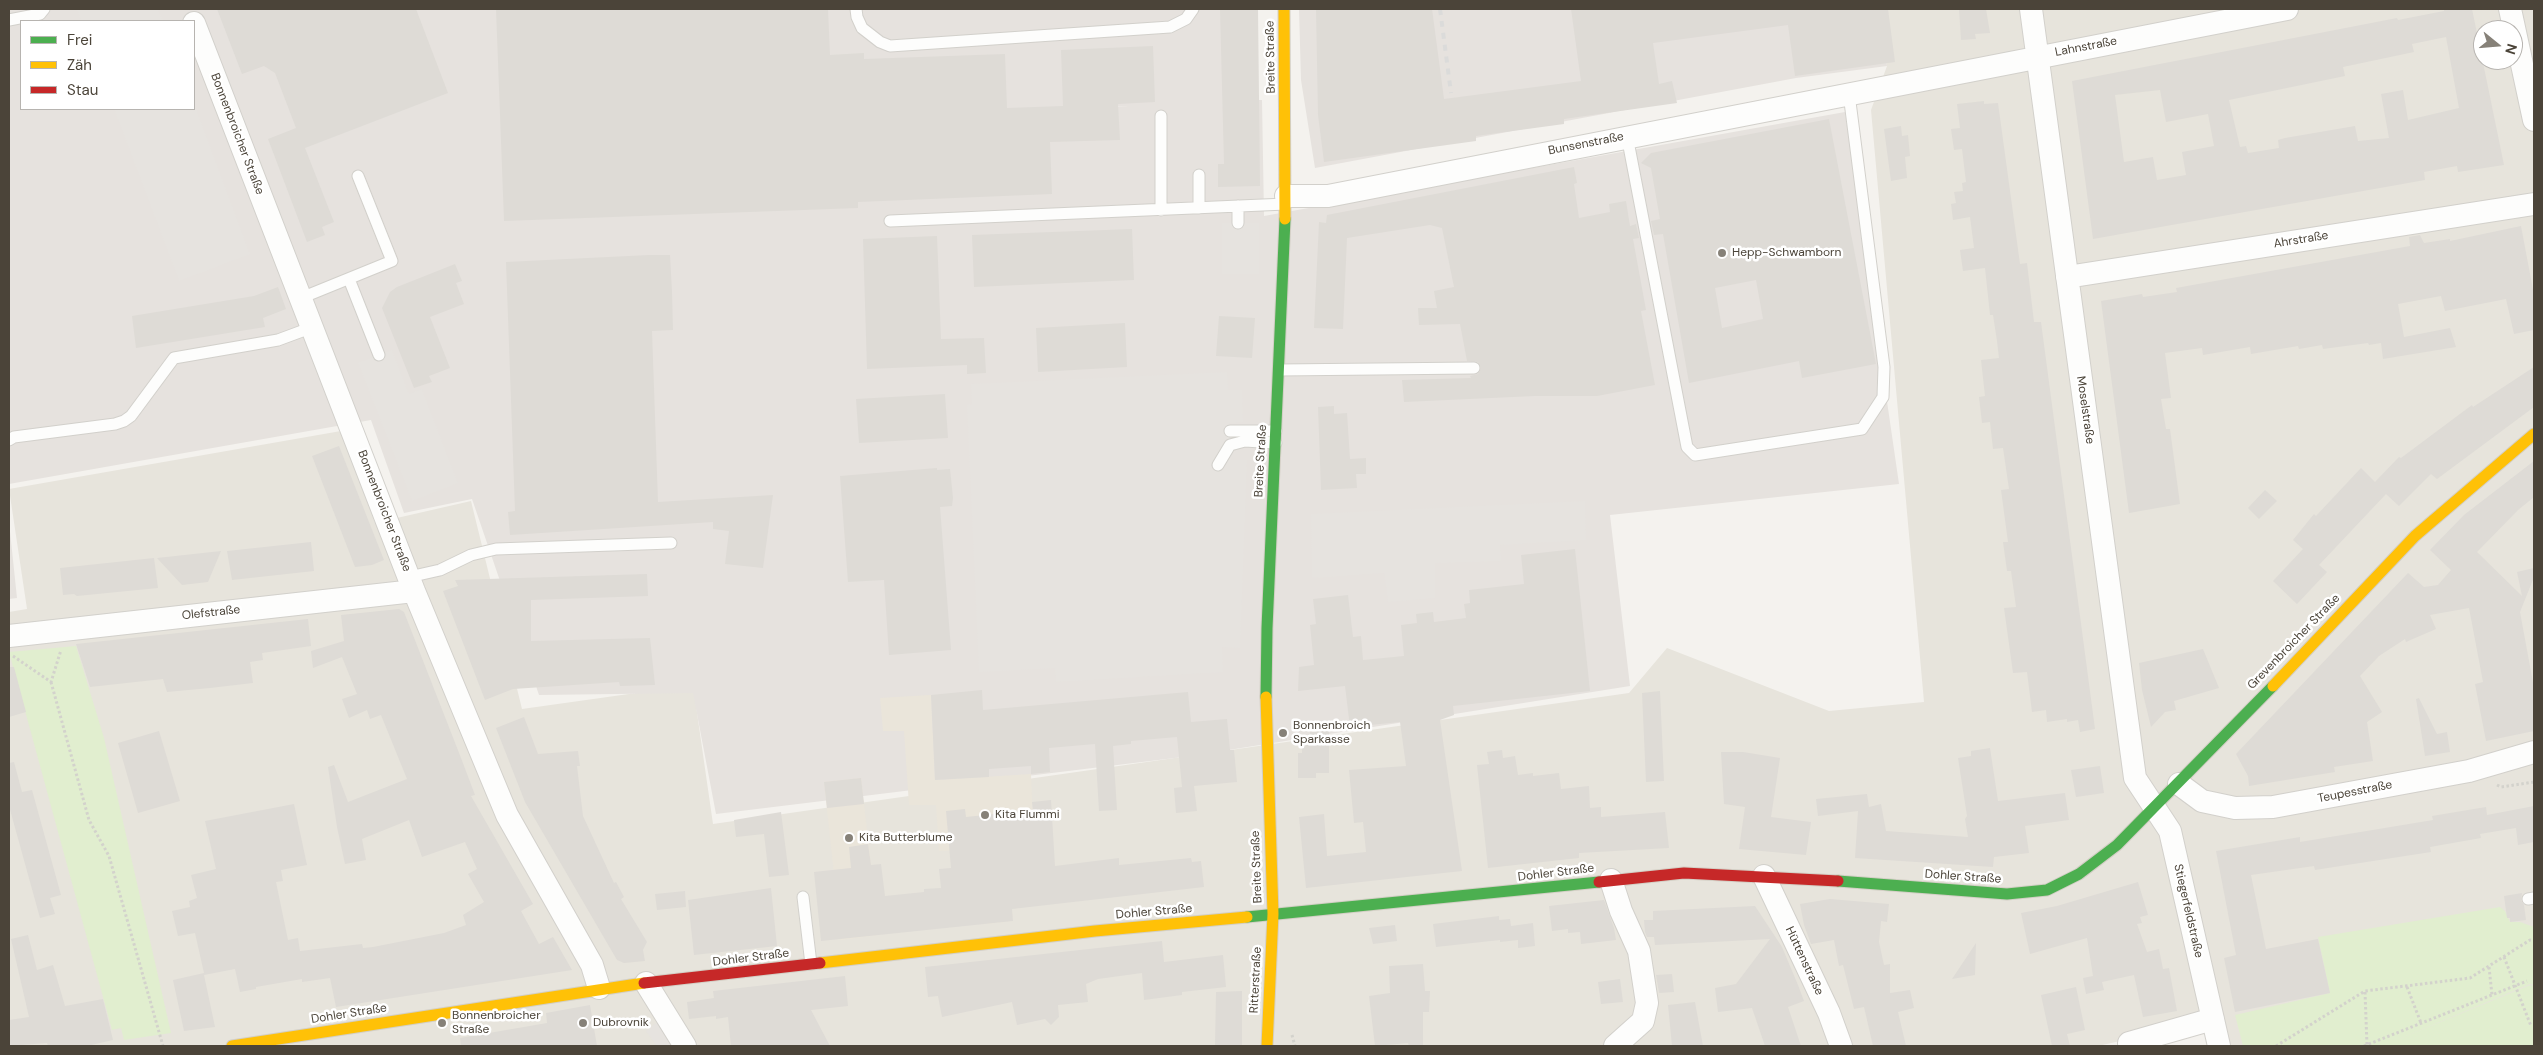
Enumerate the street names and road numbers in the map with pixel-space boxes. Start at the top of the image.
street label: Breite Straße [1263,20,1279,94]
street label: Lahnstraße [2054,34,2118,60]
street label: Bonnenbroicher Straße [207,71,267,197]
street label: Bunsenstraße [1547,130,1625,158]
street label: Ahrstraße [2273,229,2329,251]
street label: Moselstraße [2073,375,2097,445]
street label: Breite Straße [1252,424,1270,498]
street label: Bonnenbroicher Straße [354,448,414,574]
street label: Grevenbroicher Straße [2245,591,2343,693]
street label: Olefstraße [181,603,241,623]
street label: Teupesstraße [2316,778,2394,806]
street label: Breite Straße [1249,830,1265,904]
street label: Dohler Straße [1517,861,1595,885]
street label: Stiegerfeldstraße [2170,863,2206,959]
street label: Dohler Straße [1924,867,2002,887]
street label: Dohler Straße [1115,901,1193,923]
street label: Hüttenstraße [1782,924,1826,998]
street label: Dohler Straße [712,946,790,970]
street label: Ritterstraße [1247,946,1265,1014]
street label: Dohler Straße [310,1001,388,1027]

